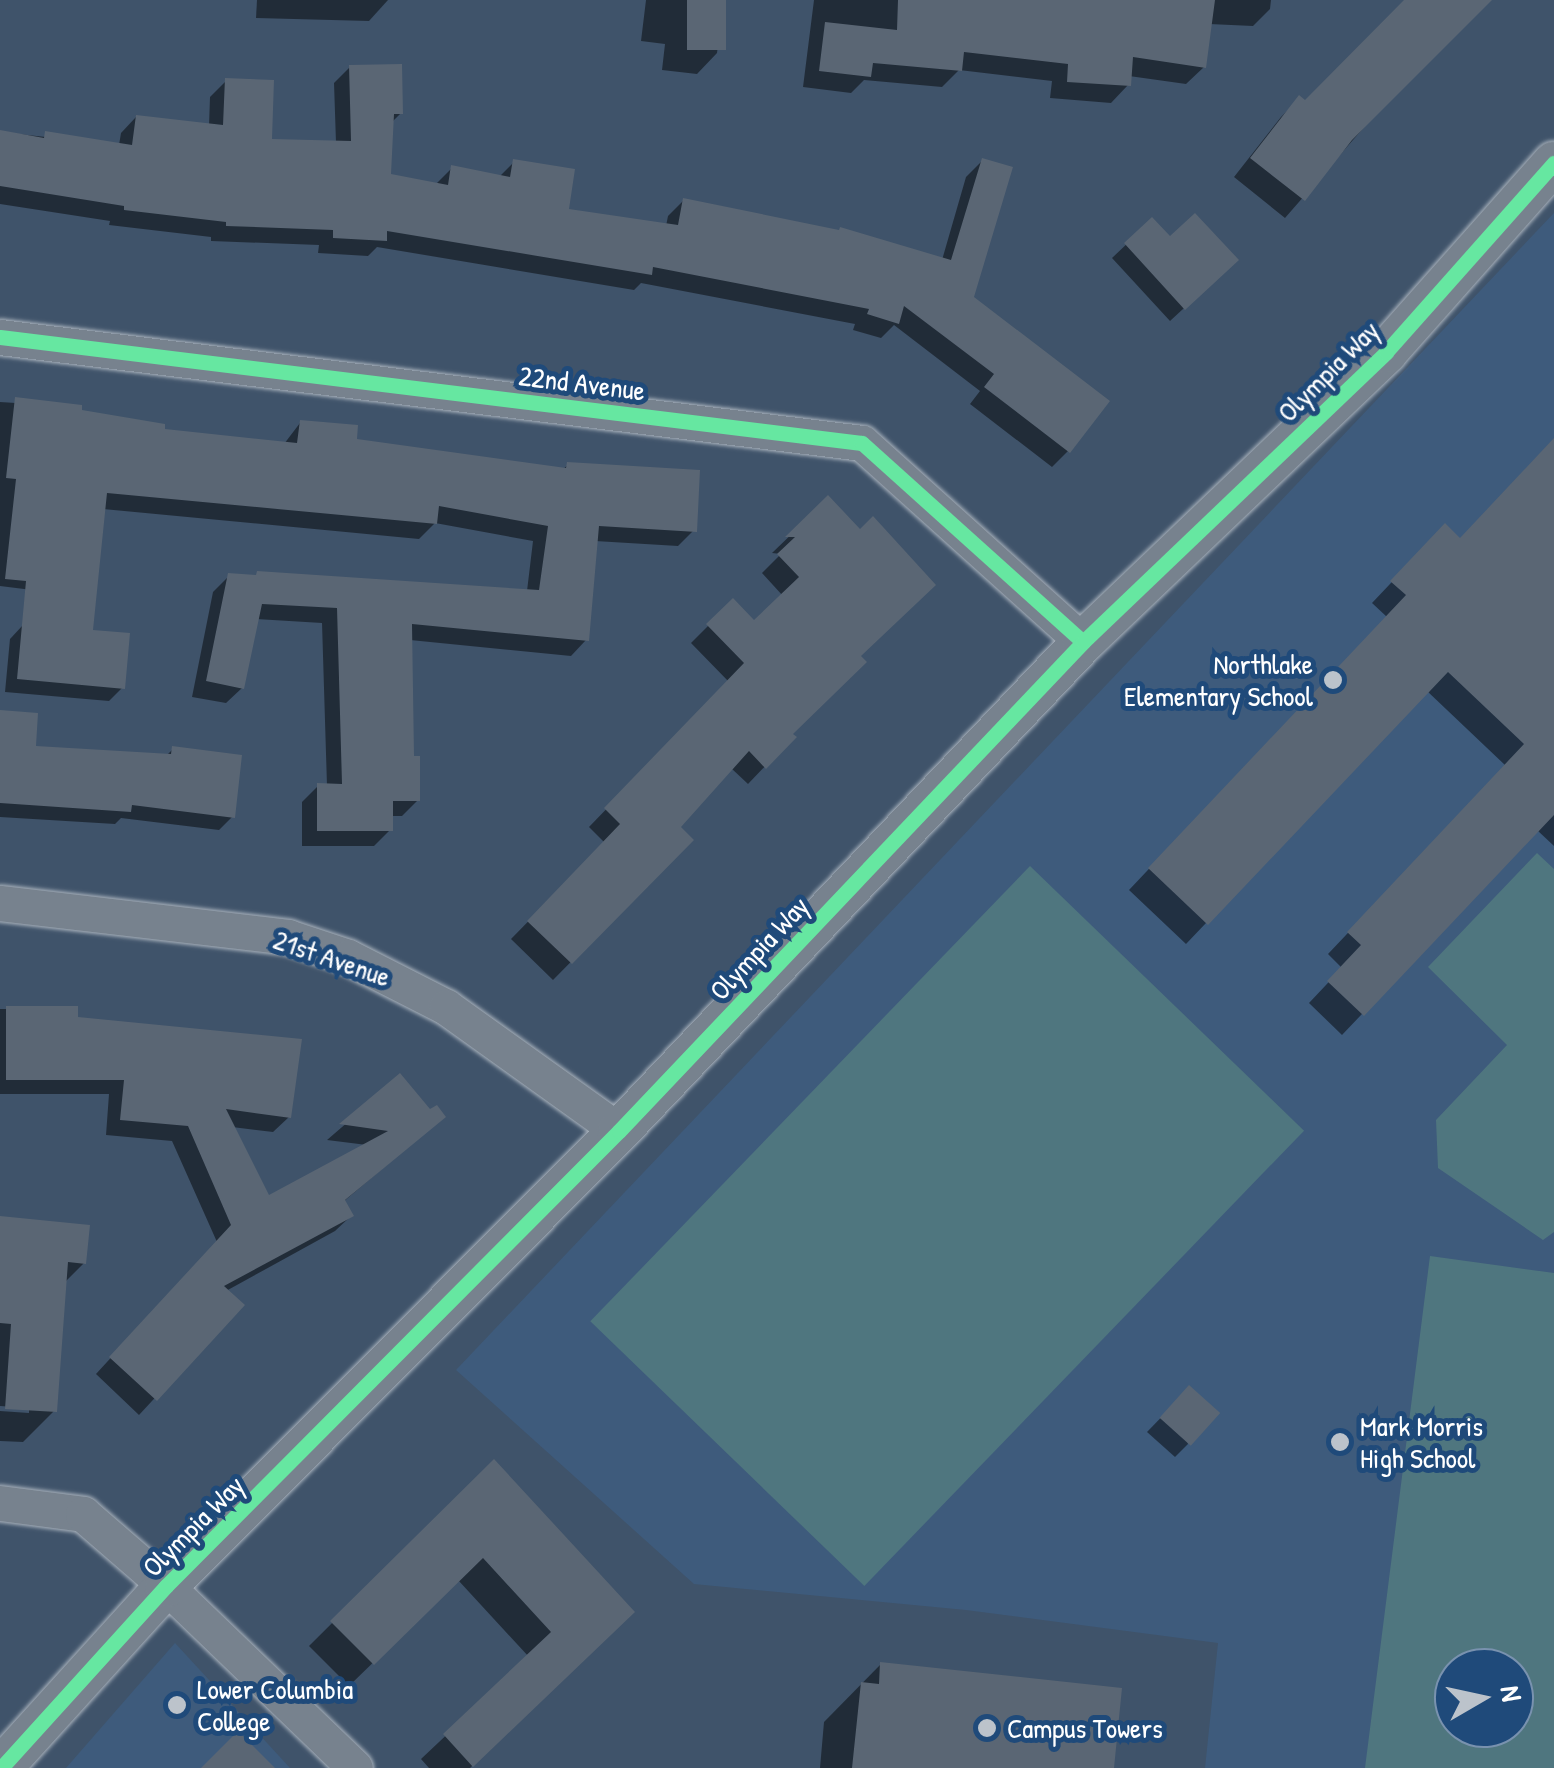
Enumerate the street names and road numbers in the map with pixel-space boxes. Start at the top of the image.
street label: Olympia Way [1270,313,1386,429]
street label: 22nd Avenue [517,359,647,407]
street label: Olympia Way [703,889,815,1007]
street label: 21st Avenue [269,922,395,994]
street label: Olympia Way [135,1468,251,1584]

